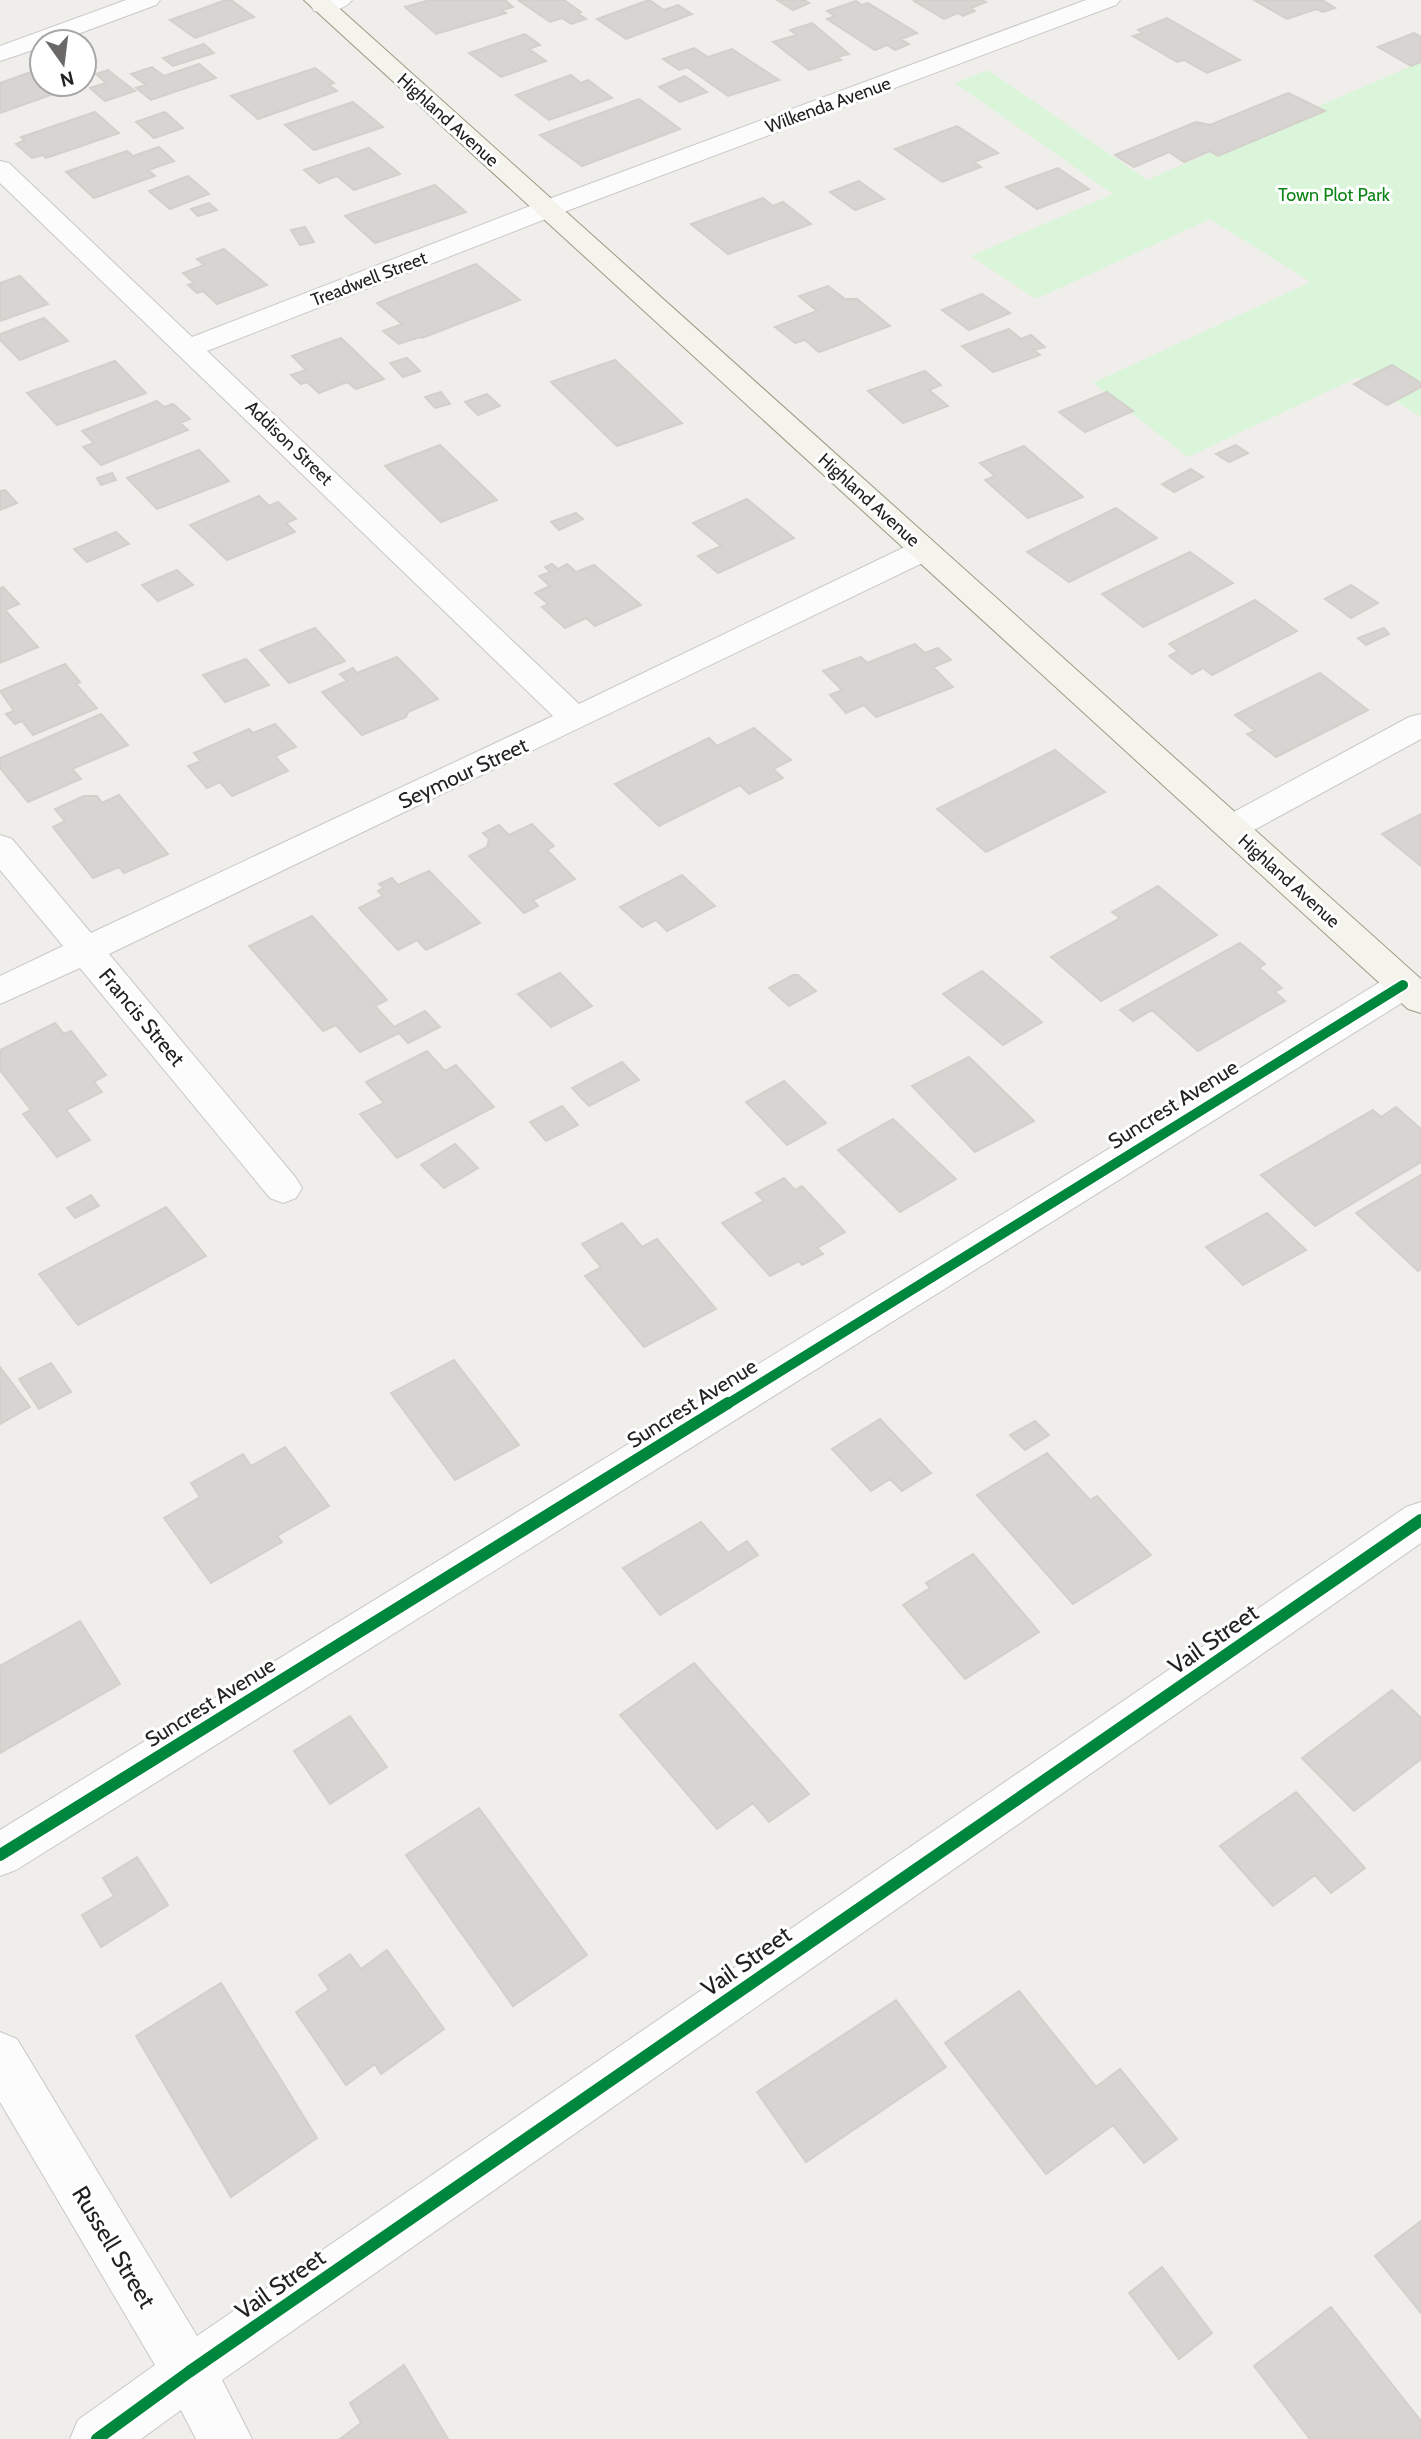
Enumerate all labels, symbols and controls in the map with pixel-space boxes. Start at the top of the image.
north arrow [28,28,98,98]
text: N [58,66,76,92]
street label: Highland Avenue [393,69,503,171]
street label: Wilkenda Avenue [762,72,894,138]
park label: Town Plot Park [1278,184,1391,206]
street label: Treadwell Street [308,247,430,311]
street label: Addison Street [241,396,337,490]
street label: Highland Avenue [814,449,924,551]
street label: Seymour Street [394,732,532,814]
street label: Highland Avenue [1234,830,1344,932]
street label: Francis Street [94,963,190,1071]
street label: Suncrest Avenue [1103,1054,1243,1154]
street label: Suncrest Avenue [622,1353,762,1453]
street label: Vail Street [1162,1598,1264,1680]
street label: Suncrest Avenue [140,1652,280,1752]
street label: Vail Street [695,1920,797,2002]
street label: Russell Street [66,2181,162,2313]
street label: Vail Street [229,2243,331,2325]

